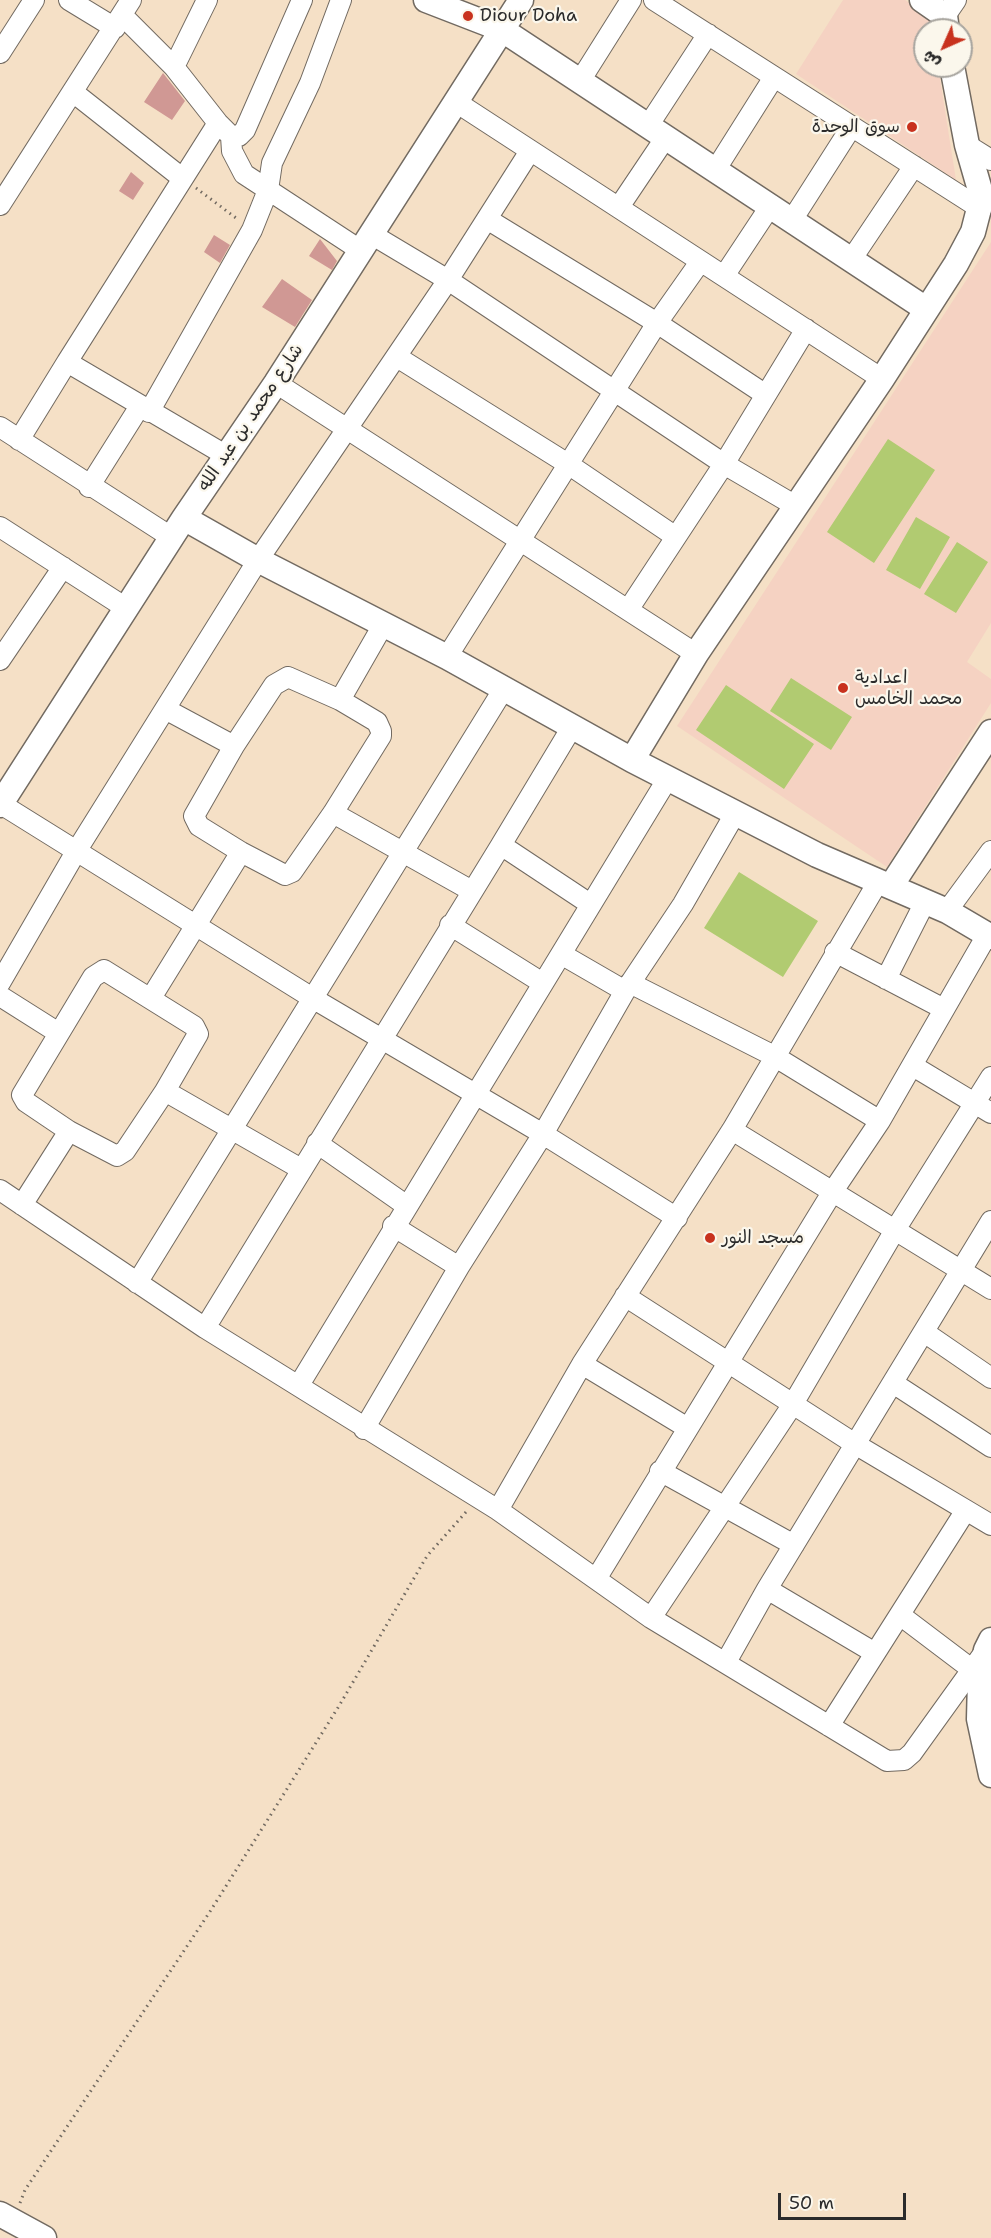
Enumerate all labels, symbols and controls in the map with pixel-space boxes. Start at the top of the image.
place label: Diour Doha [480,5,577,27]
marker: Diour Doha [461,9,475,23]
north arrow [913,18,973,78]
text: ش [918,46,945,73]
place label: سوق الوحدة [812,116,900,138]
marker: سوق الوحدة [905,120,919,134]
street label: شارع محمد بن عبد الله [194,340,308,496]
place label: اعدادية محمد الخامس [855,667,962,710]
marker: اعدادية محمد الخامس [836,681,850,695]
place label: مسجد النور [722,1227,804,1249]
marker: مسجد النور [703,1231,717,1245]
scale bar [781,2181,908,2219]
text: 50 m [789,2191,834,2215]

